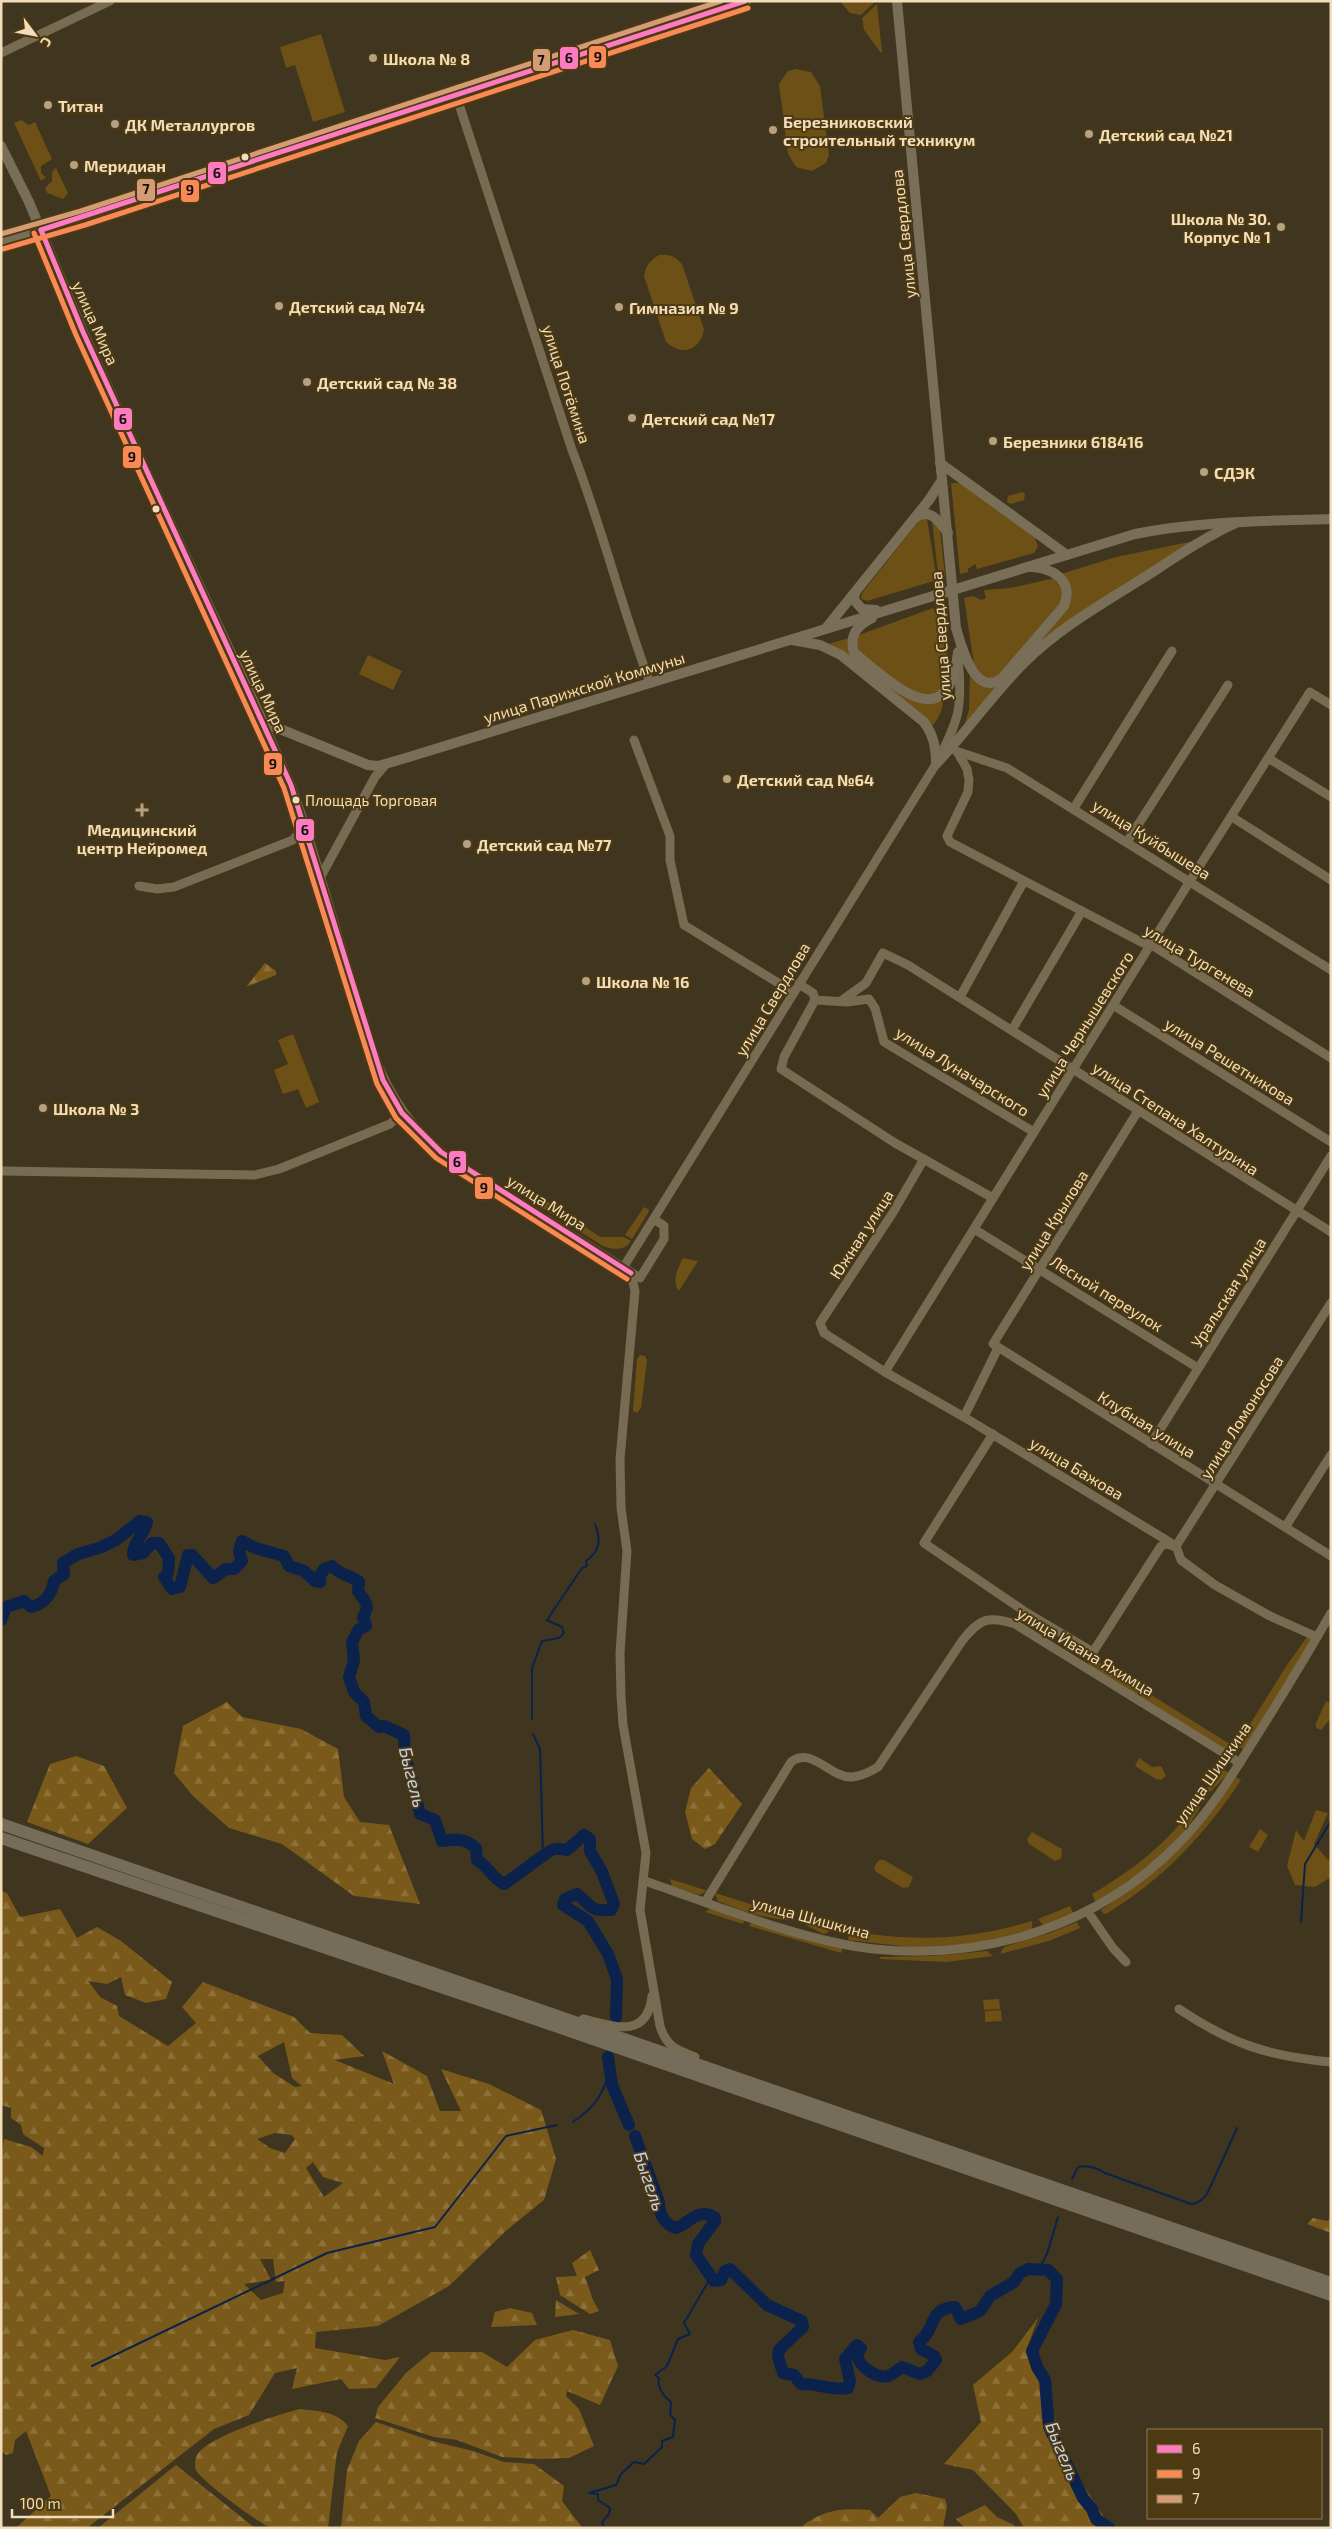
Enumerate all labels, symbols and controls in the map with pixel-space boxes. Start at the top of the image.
north arrow [10,10,60,60]
text: С [37,34,56,50]
line badge: 9 [588,45,607,69]
line badge: 6 [559,46,579,70]
line badge: 7 [532,48,551,72]
text: 9 [594,48,602,65]
place label: Школа № 8 [383,49,470,68]
text: 6 [565,49,573,66]
text: 7 [537,51,545,68]
marker: Школа № 8 [367,52,379,64]
place label: Титан [58,96,103,115]
marker: Титан [42,99,54,111]
place label: Березниковский строительный техникум [783,112,975,149]
place label: ДК Металлургов [125,115,255,134]
marker: ДК Металлургов [109,118,121,130]
marker: Березниковский строительный техникум [767,124,779,136]
place label: Детский сад №21 [1099,125,1233,144]
marker: Детский сад №21 [1083,128,1095,140]
unlabelled marker [240,152,250,162]
place label: Меридиан [84,156,166,175]
marker: Меридиан [68,159,80,171]
line badge: 6 [207,161,227,185]
text: 6 [213,164,221,181]
street label: улица Свердлова [887,169,920,299]
line badge: 7 [136,178,156,202]
line badge: 9 [180,179,200,203]
text: 7 [142,180,150,197]
text: 9 [186,181,194,198]
place label: Школа № 30. Корпус № 1 [1171,209,1271,246]
marker: Школа № 30. Корпус № 1 [1275,221,1287,233]
street label: улица Мира [68,278,123,368]
place label: Детский сад №74 [289,297,425,316]
place label: Гимназия № 9 [629,298,739,317]
marker: Детский сад №74 [273,300,285,312]
marker: Гимназия № 9 [613,301,625,313]
street label: улица Потёмина [538,322,595,446]
place label: Детский сад № 38 [317,373,457,392]
marker: Детский сад № 38 [301,376,313,388]
line badge: 6 [113,407,133,431]
place label: Детский сад №17 [642,409,776,428]
text: 6 [119,410,127,427]
marker: Детский сад №17 [626,412,638,424]
place label: Березники 618416 [1003,432,1144,451]
marker: Березники 618416 [987,435,999,447]
line badge: 9 [122,445,142,469]
text: 9 [128,448,136,465]
place label: СДЭК [1214,463,1255,482]
marker: СДЭК [1198,466,1210,478]
unlabelled marker [151,504,161,514]
street label: улица Свердлова [926,571,955,701]
street label: улица Мира [235,646,292,736]
street label: улица Парижской Коммуны [481,647,687,728]
line badge: 9 [263,752,283,776]
text: 9 [269,755,277,772]
place label: Детский сад №64 [737,770,874,789]
marker: Детский сад №64 [721,773,733,785]
place label: Площадь Торговая [305,791,437,809]
marker: Площадь Торговая [291,795,301,805]
street label: улица Куйбышева [1089,795,1214,884]
marker: Медицинский центр Нейромед [135,803,149,817]
line badge: 6 [295,818,315,842]
place label: Медицинский центр Нейромед [77,820,207,857]
text: 6 [301,821,309,838]
place label: Детский сад №77 [477,835,612,854]
marker: Детский сад №77 [461,838,473,850]
street label: улица Тургенева [1141,919,1259,1001]
street label: улица Свердлова [731,939,814,1060]
street label: улица Чернышевского [1031,947,1138,1101]
place label: Школа № 16 [596,972,690,991]
marker: Школа № 16 [580,975,592,987]
street label: улица Решетникова [1161,1013,1298,1109]
street label: улица Луначарского [892,1022,1033,1121]
street label: улица Степана Халтурина [1089,1057,1263,1180]
place label: Школа № 3 [53,1099,139,1118]
marker: Школа № 3 [37,1102,49,1114]
line badge: 6 [448,1150,467,1174]
text: 6 [453,1153,461,1170]
street label: улица Крылова [1015,1166,1092,1274]
street label: улица Мира [503,1170,590,1235]
line badge: 9 [474,1176,494,1200]
text: 9 [480,1179,488,1196]
street label: Южная улица [825,1186,898,1283]
street label: Уральская улица [1187,1233,1270,1351]
street label: Лесной переулок [1047,1251,1167,1336]
street label: улица Ломоносова [1195,1352,1287,1483]
street label: Клубная улица [1094,1386,1199,1462]
street label: улица Бажова [1026,1433,1127,1504]
street label: улица Ивана Яхимца [1013,1602,1158,1700]
street label: улица Шишкина [1169,1718,1255,1829]
water label: Быгель [395,1744,431,1810]
street label: улица Шишкина [750,1892,872,1943]
water label: Быгель [630,2148,670,2214]
water label: Быгель [1041,2418,1085,2484]
legend [1147,2429,1322,2519]
text: 6 [1192,2439,1201,2457]
text: 9 [1192,2464,1201,2482]
scale bar [12,2486,114,2518]
text: 7 [1192,2489,1200,2507]
text: 100 m [20,2494,61,2512]

